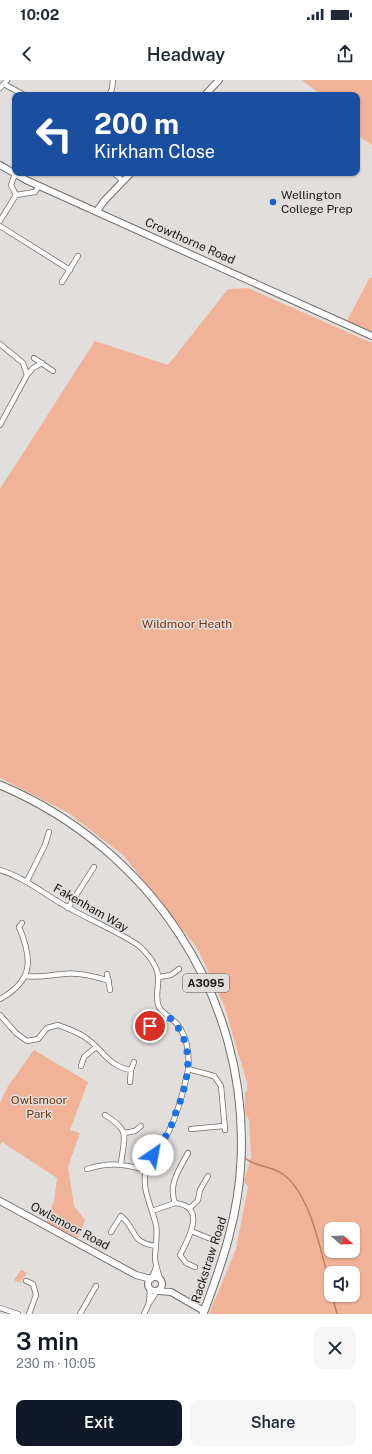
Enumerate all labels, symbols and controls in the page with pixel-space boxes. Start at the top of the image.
text: 10:02 [20,6,59,23]
icon: back [16,43,38,65]
icon: share [334,43,356,65]
text: Headway [147,44,225,65]
text: 200 m [94,107,179,140]
icon: left [28,108,80,160]
text: Kirkham Close [94,141,215,162]
place label: Wellington College Prep [281,188,353,216]
marker: Wellington College Prep [268,197,278,207]
street label: Crowthorne Road [143,215,237,267]
park label: Wildmoor Heath [142,617,232,631]
street label: Fakenham Way [51,881,131,935]
road number: A3095 [183,974,229,992]
pin [133,1009,167,1043]
icon: arrive [139,1015,161,1037]
park label: Owlsmoor Park [11,1093,67,1121]
position arrow [132,1134,174,1176]
street label: Owlsmoor Road [28,1199,112,1253]
street label: Rackstraw Road [188,1215,230,1305]
north arrow [324,1222,360,1258]
map controls [324,1222,360,1302]
button: sound [324,1266,360,1302]
text: 3 min [16,1327,79,1355]
button: close [314,1327,356,1369]
text: 230 m · 10:05 [16,1356,96,1371]
button: Exit [16,1400,182,1446]
button: Share [190,1400,356,1446]

